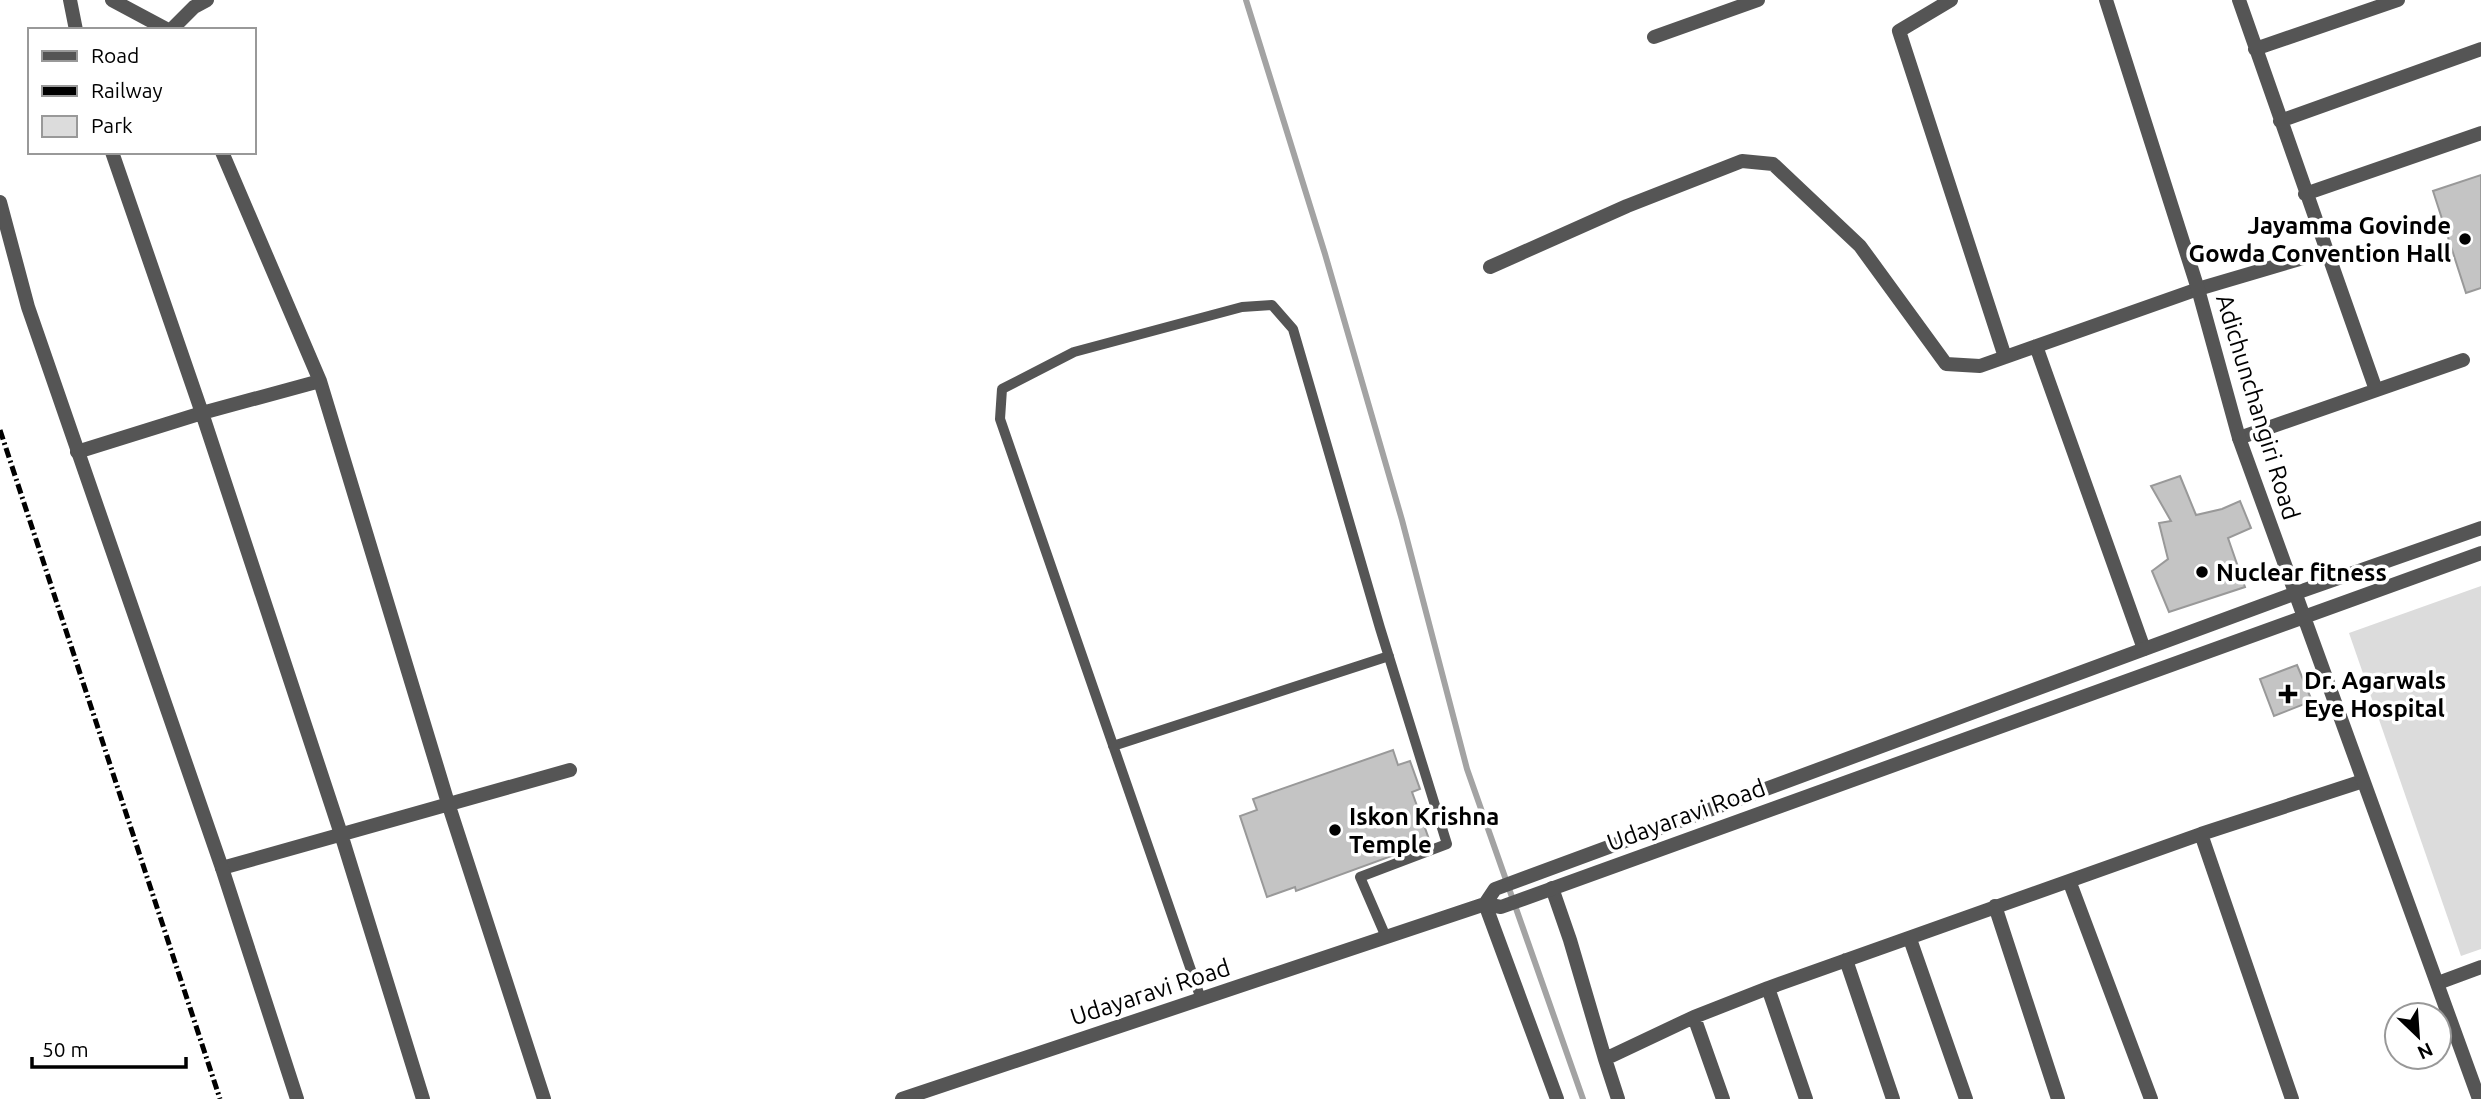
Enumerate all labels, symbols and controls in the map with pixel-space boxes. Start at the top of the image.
legend [28,28,256,154]
text: Road [91,43,139,67]
text: Railway [91,78,163,102]
text: Park [91,113,133,137]
place label: Jayamma Govinde Gowda Convention Hall [2189,212,2451,267]
marker: Jayamma Govinde Gowda Convention Hall [2457,231,2473,247]
street label: Adichunchangiri Road [2211,291,2305,523]
place label: Nuclear fitness [2216,559,2387,586]
marker: Nuclear fitness [2194,564,2210,580]
place label: Dr. Agarwals Eye Hospital [2304,667,2446,722]
marker: Dr. Agarwals Eye Hospital [2278,684,2298,704]
street label: Udayaravi Road [1603,774,1769,856]
place label: Iskon Krishna Temple [1349,803,1499,858]
marker: Iskon Krishna Temple [1327,822,1343,838]
street label: Udayaravi Road [1067,953,1233,1031]
north arrow [2383,1001,2453,1071]
scale bar [32,1026,186,1070]
text: 50 m [42,1037,89,1061]
text: N [2414,1038,2436,1064]

